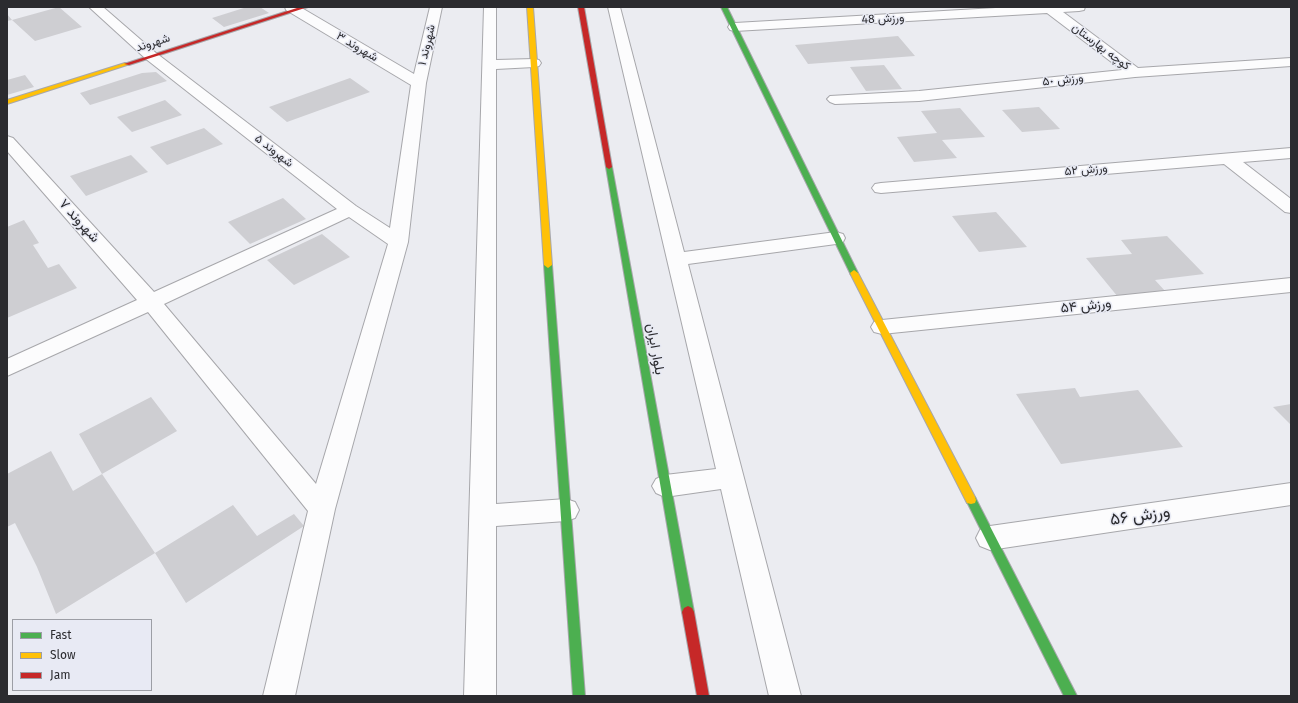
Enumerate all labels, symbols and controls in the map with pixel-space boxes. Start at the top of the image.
street label: ورزش 48 [861,11,905,27]
street label: کوچه بهارستان [1069,20,1133,74]
street label: شهروند ۱ [415,23,439,67]
street label: شهروند ۳ [334,29,380,65]
street label: شهروند [134,31,172,55]
street label: ورزش ۵٠ [1042,71,1084,89]
street label: شهروند ۵ [252,131,296,171]
street label: ورزش ۵٢ [1064,161,1108,179]
street label: شهروند ۷ [55,196,103,246]
street label: ورزش ۵۴ [1060,295,1112,317]
street label: بلوار ایران [642,322,668,376]
street label: ورزش ۵۶ [1109,502,1171,530]
legend [12,619,152,691]
text: Fast [50,628,72,642]
text: Slow [50,648,76,662]
text: Jam [50,668,70,682]

